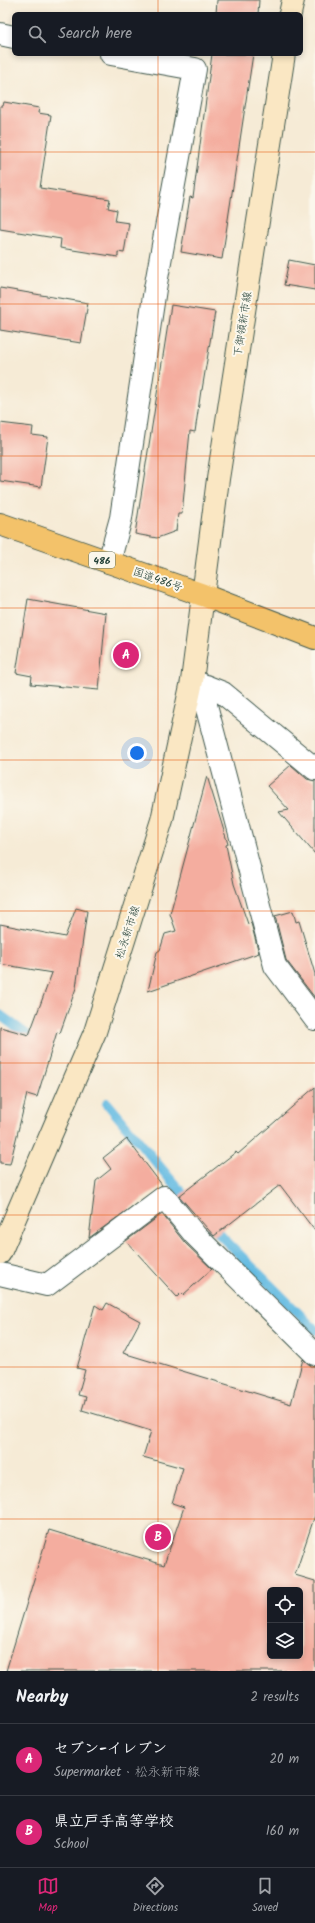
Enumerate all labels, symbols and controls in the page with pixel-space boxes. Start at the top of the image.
search box [12,12,303,56]
text: Search here [58,22,132,46]
icon: search [26,23,48,45]
street label: 下御領新市線 [229,290,257,358]
road number: 486 [89,552,115,568]
street label: 国道486号 [130,563,185,597]
pin: A [113,640,139,670]
your location [127,743,147,763]
street label: 松永新市線 [111,903,145,961]
pin: B [145,1522,171,1552]
map controls [267,1587,303,1659]
button: locate [267,1587,303,1623]
button: layers [267,1623,303,1659]
text: Nearby [16,1684,68,1711]
text: 2 results [251,1687,299,1708]
text: セブン-イレブン [54,1737,167,1761]
text: A [25,1749,33,1770]
text: 20 m [269,1749,299,1770]
text: Supermarket · 松永新市線 [54,1762,200,1783]
text: 県立戸手高等学校 [54,1810,174,1834]
text: B [25,1821,33,1842]
text: 160 m [266,1821,299,1842]
text: School [54,1834,89,1855]
tab: Map [37,1875,59,1917]
tab: Directions [133,1875,178,1917]
tab: Saved [252,1875,278,1917]

